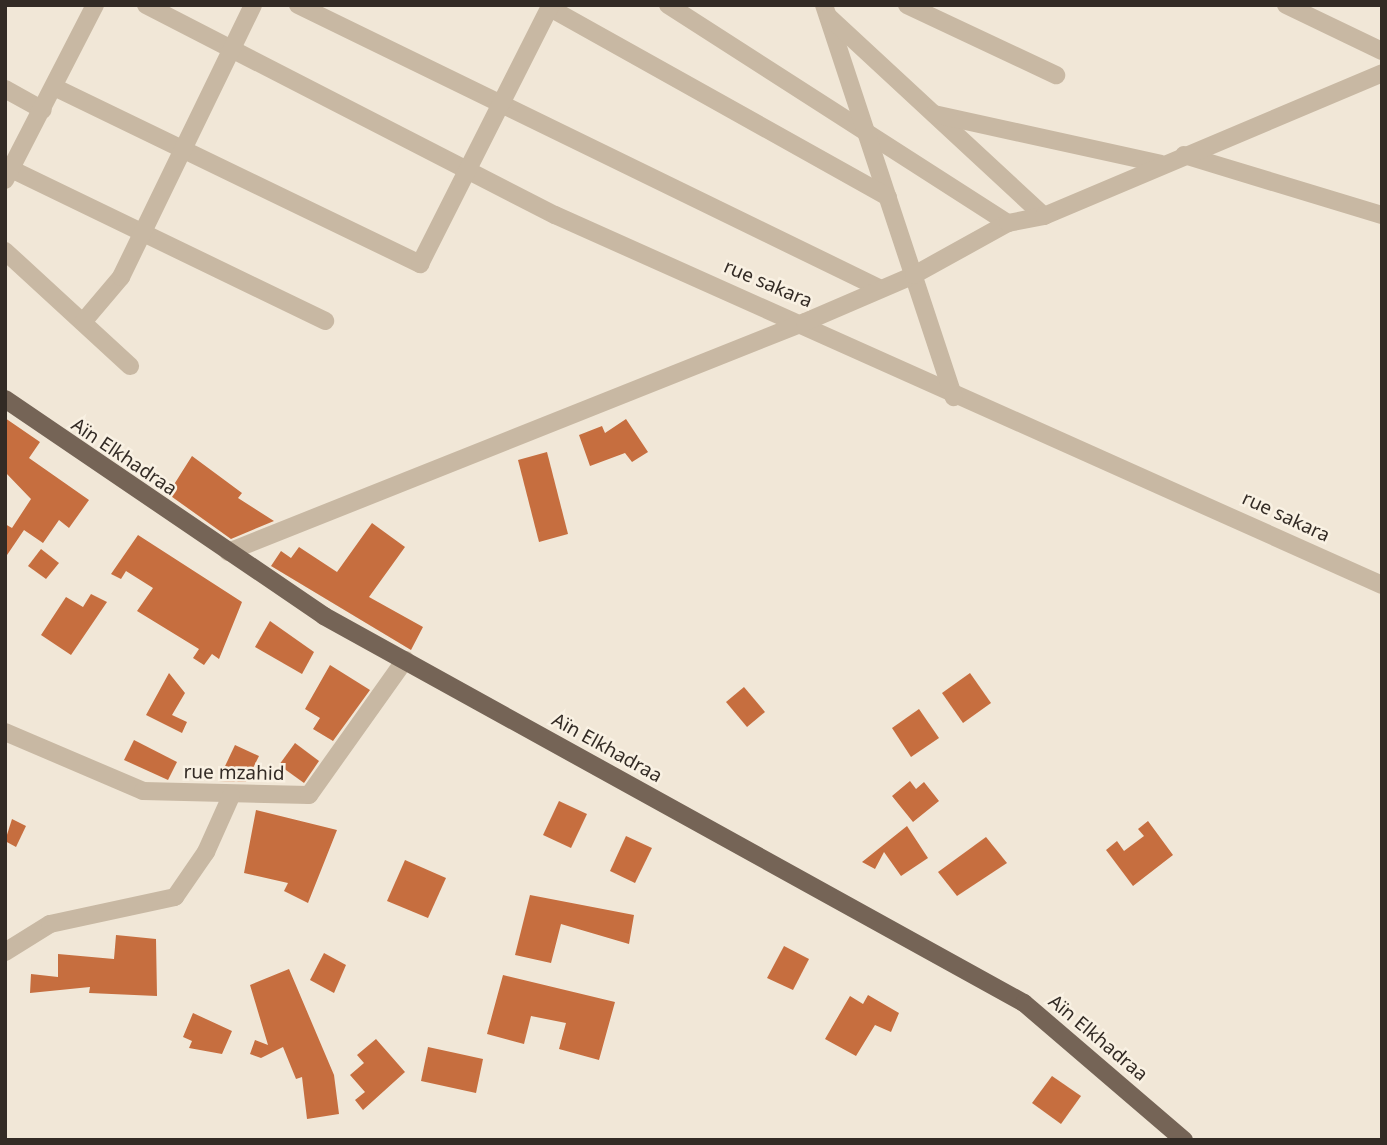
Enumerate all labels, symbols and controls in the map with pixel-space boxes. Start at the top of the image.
street label: rue sakara [720,255,816,313]
street label: Aïn Elkhadraa [67,413,181,501]
street label: rue sakara [1239,487,1333,547]
street label: Aïn Elkhadraa [548,708,666,788]
street label: rue mzahid [183,761,285,785]
street label: Aïn Elkhadraa [1044,990,1152,1086]

